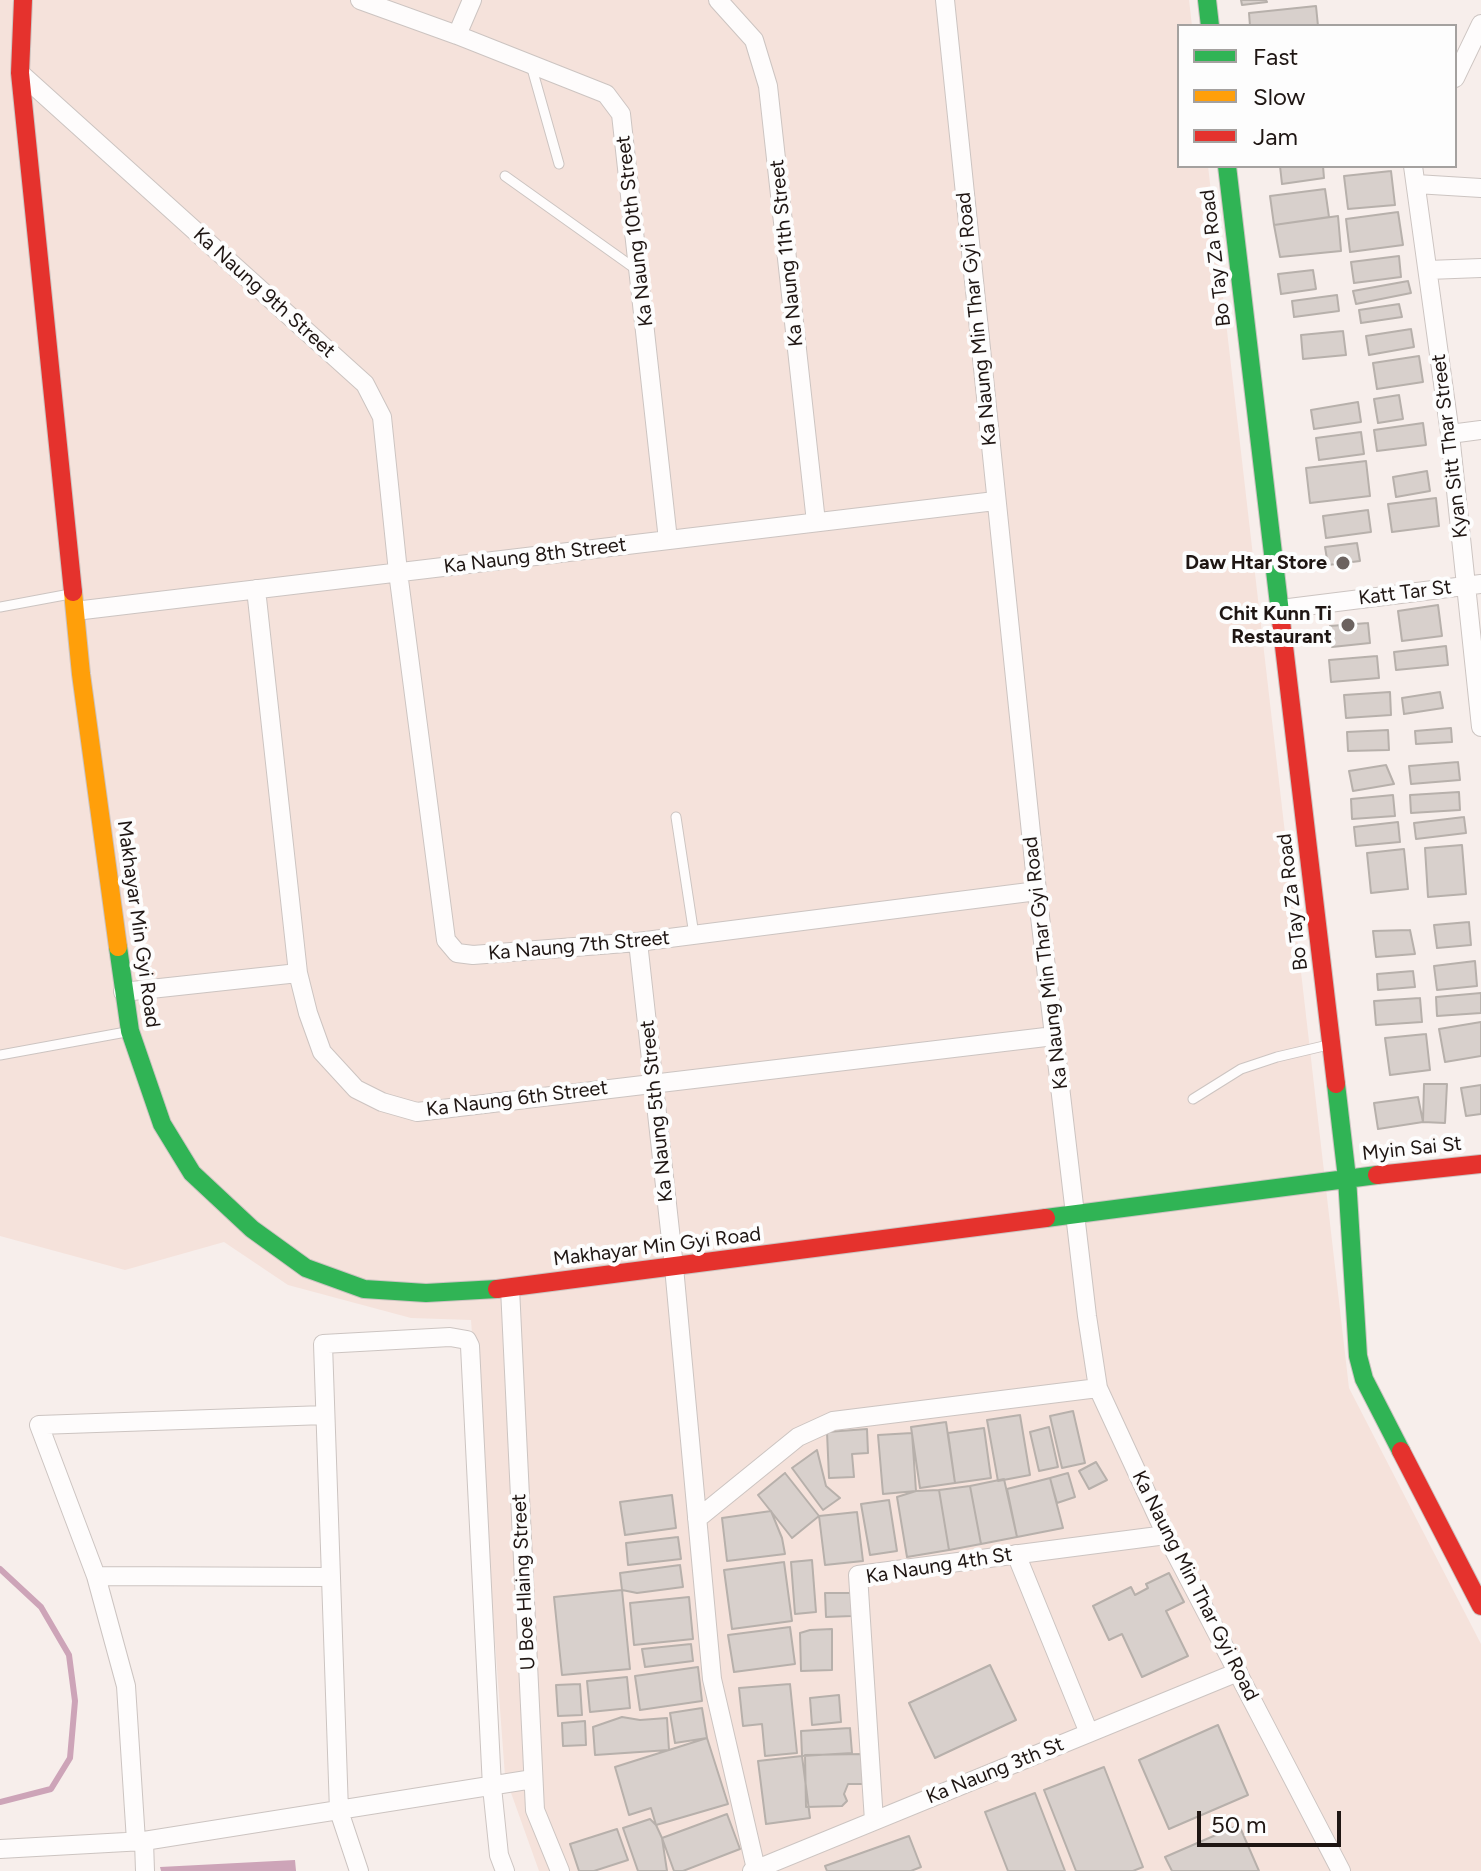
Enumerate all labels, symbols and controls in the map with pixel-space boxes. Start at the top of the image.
legend [1177,24,1457,168]
text: Fast [1253,42,1298,71]
text: Slow [1253,82,1305,111]
text: Jam [1253,122,1298,151]
street label: Ka Naung 10th Street [611,134,659,328]
street label: Ka Naung 11th Street [765,158,809,348]
street label: Bo Tay Za Road [1196,188,1236,328]
street label: Ka Naung Min Thar Gyi Road [952,191,1002,447]
street label: Ka Naung 9th Street [188,223,340,363]
street label: Kyan Sitt Thar Street [1427,352,1473,540]
street label: Ka Naung 8th Street [442,533,628,579]
place label: Daw Htar Store [1185,551,1327,575]
marker: Daw Htar Store [1334,554,1352,572]
street label: Katt Tar St [1357,575,1453,611]
place label: Chit Kunn Ti Restaurant [1219,602,1332,649]
marker: Chit Kunn Ti Restaurant [1339,616,1357,634]
street label: Makhayar Min Gyi Road [112,819,164,1029]
street label: Bo Tay Za Road [1273,832,1313,972]
street label: Ka Naung Min Thar Gyi Road [1019,835,1073,1091]
street label: Ka Naung 7th Street [487,926,671,966]
street label: Ka Naung 5th Street [636,1019,678,1203]
street label: Ka Naung 6th Street [425,1076,609,1122]
street label: Myin Sai St [1361,1132,1463,1166]
street label: Makhayar Min Gyi Road [552,1222,762,1272]
street label: Ka Naung Min Thar Gyi Road [1126,1467,1264,1705]
street label: U Boe Hlaing Street [507,1493,541,1671]
street label: Ka Naung 4th St [864,1543,1014,1589]
street label: Ka Naung 3th St [923,1732,1067,1810]
scale bar [1201,1795,1345,1845]
text: 50 m [1211,1810,1267,1839]

